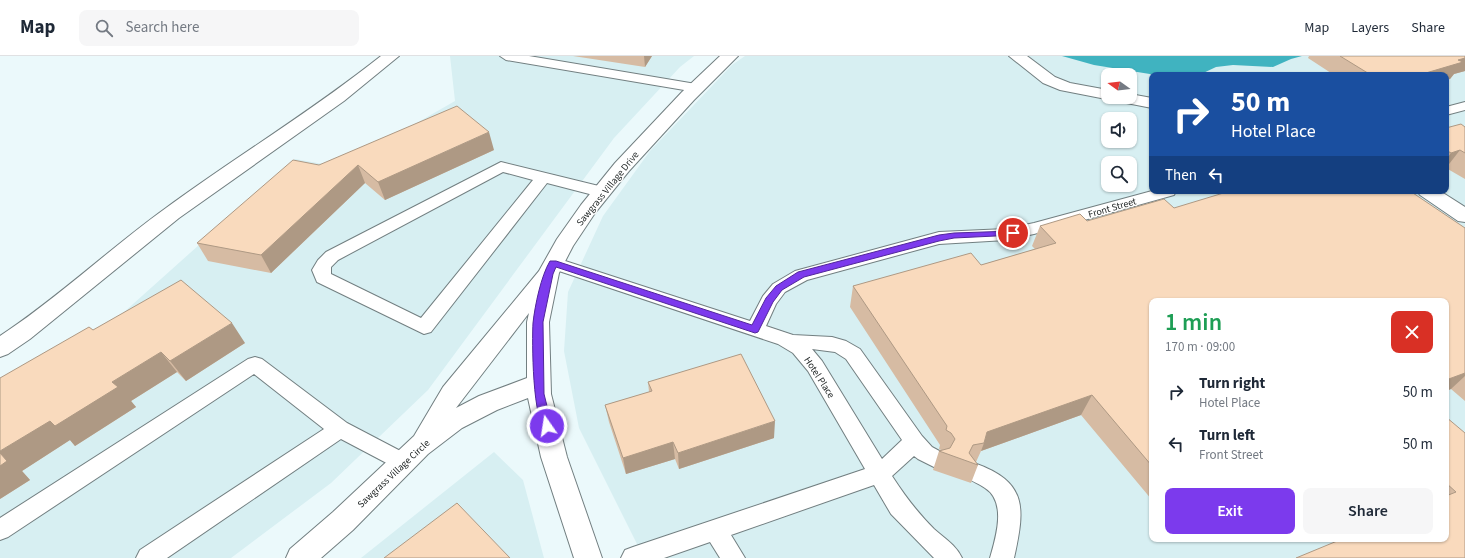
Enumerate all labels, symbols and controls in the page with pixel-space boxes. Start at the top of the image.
search box [79,10,359,46]
text: Map [20,14,55,41]
icon: search [93,17,115,39]
text: Search here [125,17,199,38]
text: Map [1304,18,1329,38]
text: Layers [1351,18,1389,38]
text: Share [1411,18,1445,38]
north arrow [1101,68,1137,104]
map controls [1101,68,1137,192]
text: 50 m [1231,82,1290,122]
icon: right [1165,88,1217,140]
button: sound [1101,112,1137,148]
text: Hotel Place [1231,119,1316,144]
street label: Sawgrass Village Drive [573,148,642,229]
button: search [1101,156,1137,192]
icon: left [1205,164,1227,186]
text: Then [1165,165,1197,186]
street label: Front Street [1087,194,1139,222]
pin [996,216,1030,250]
icon: arrive [1002,222,1024,244]
text: 1 min [1165,305,1222,340]
button: close [1391,311,1433,353]
text: 170 m · 09:00 [1165,338,1235,356]
street label: Hotel Place [800,354,838,401]
text: Turn right [1199,373,1265,394]
icon: right [1165,381,1187,403]
text: 50 m [1403,382,1433,403]
text: Hotel Place [1199,394,1260,412]
position arrow [526,405,568,447]
text: Turn left [1199,425,1255,446]
icon: left [1165,433,1187,455]
text: 50 m [1403,434,1433,455]
street label: Sawgrass Village Circle [354,436,433,511]
text: Front Street [1199,446,1263,464]
button: Exit [1165,488,1295,534]
button: Share [1303,488,1433,534]

